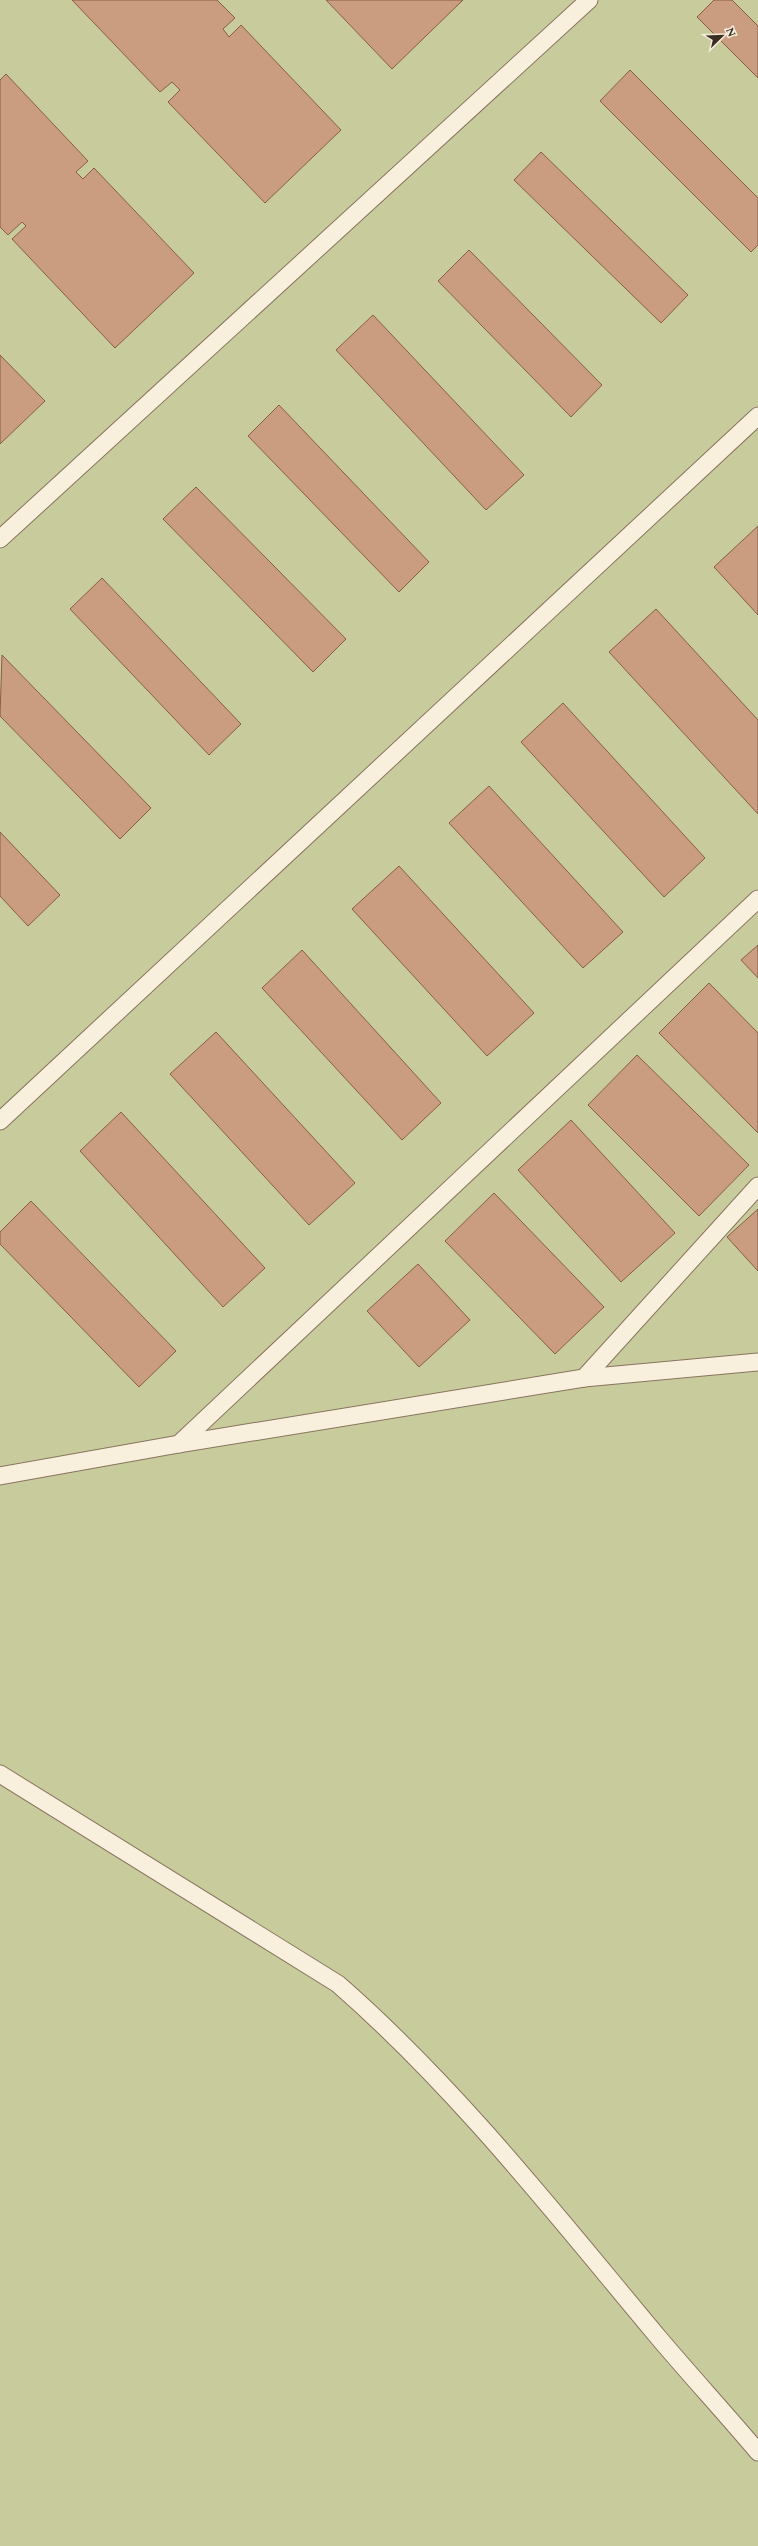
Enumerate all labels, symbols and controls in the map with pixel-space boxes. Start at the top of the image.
north arrow [702,16,742,56]
text: N [721,25,740,40]

